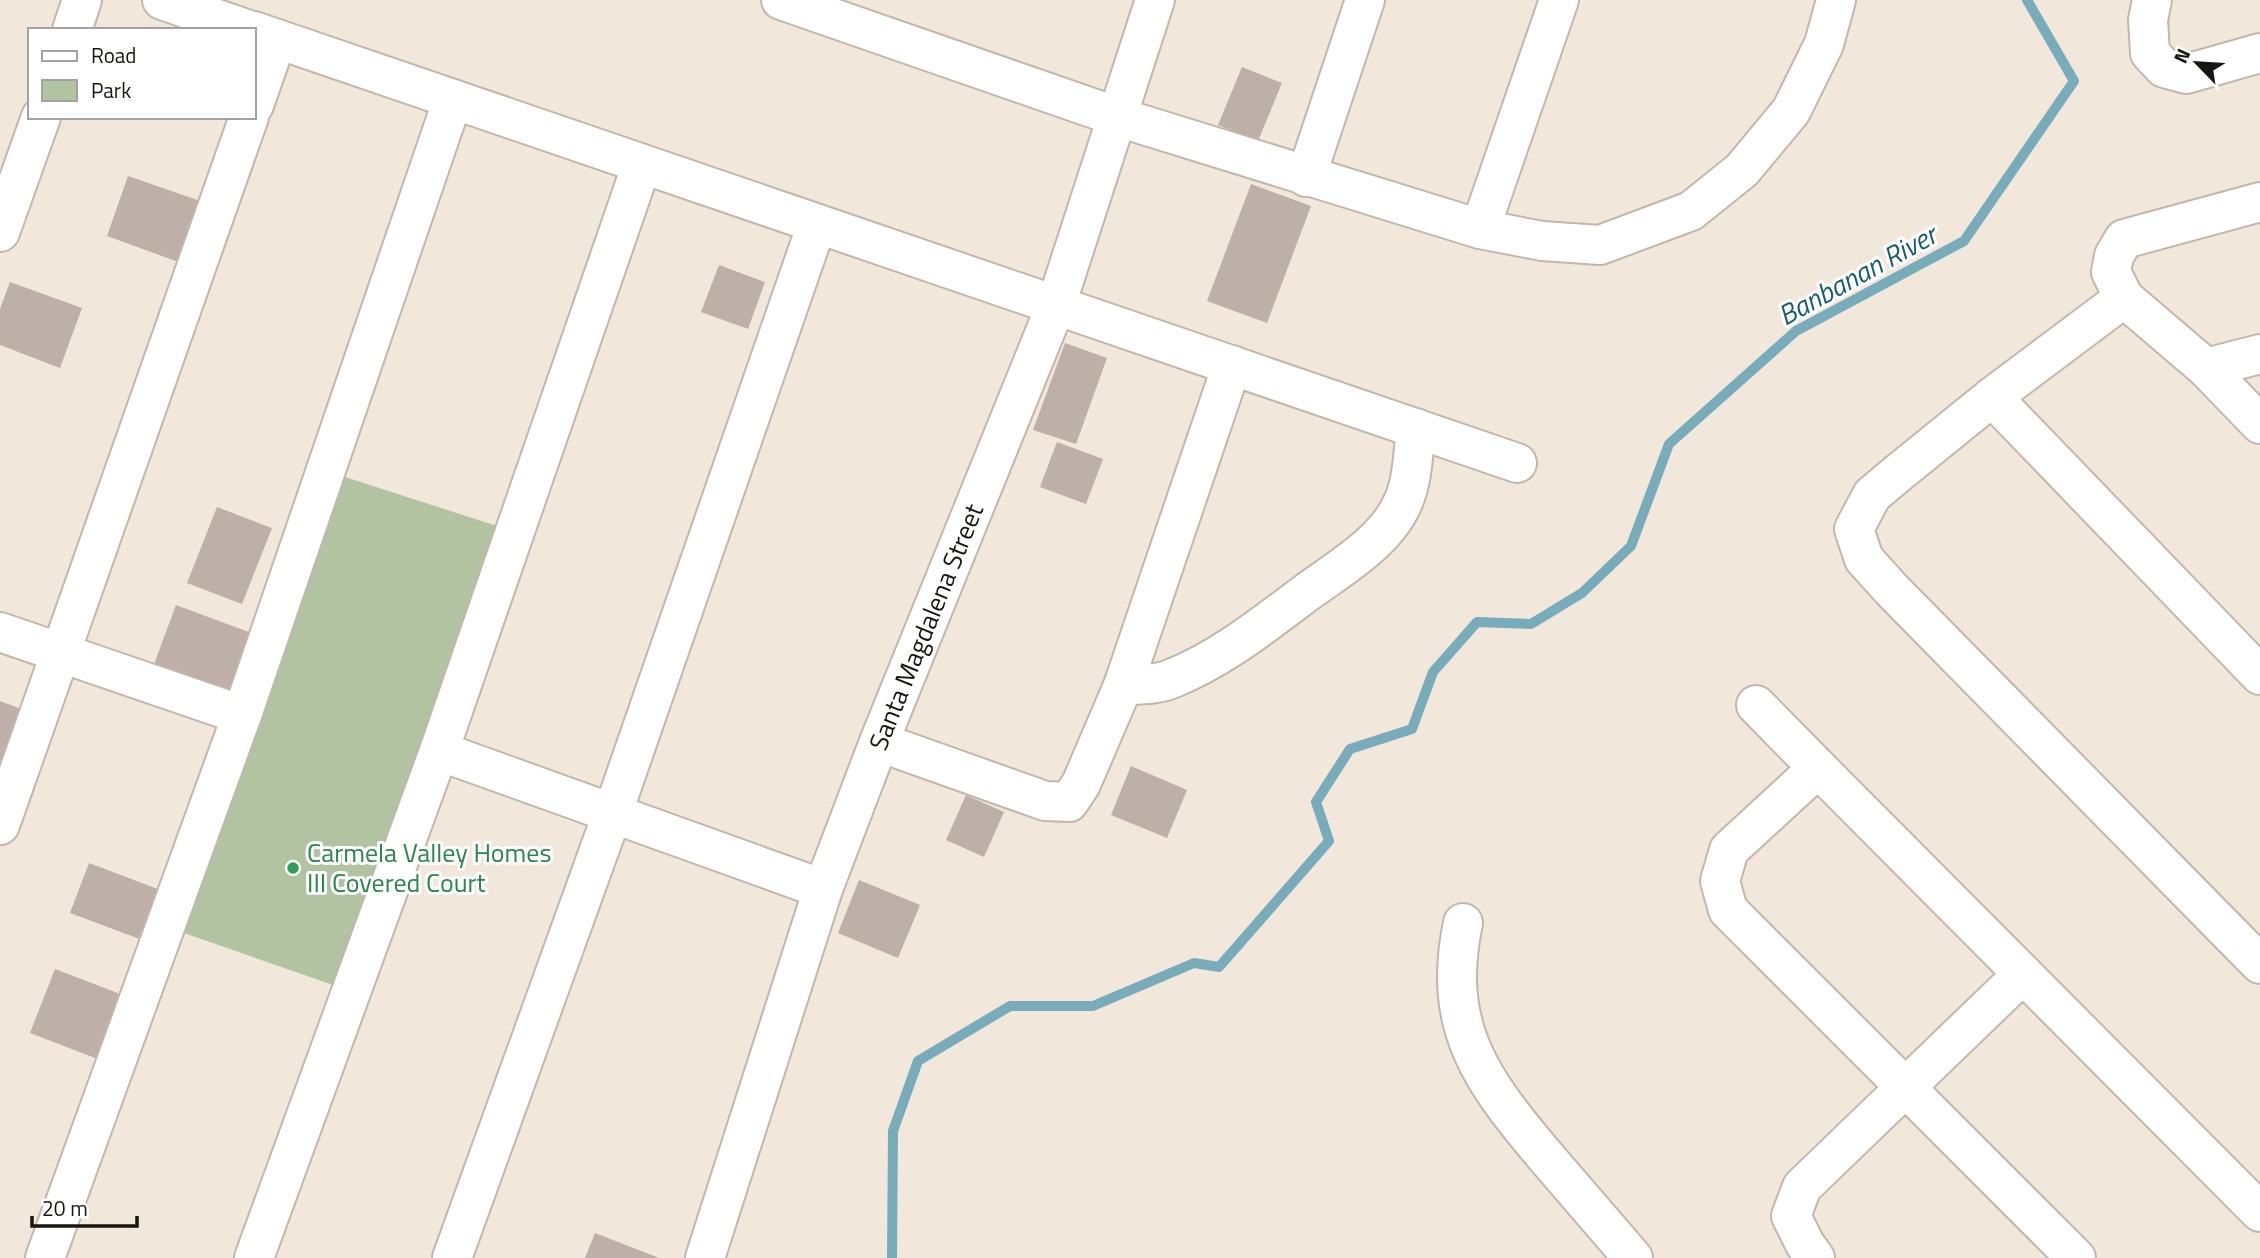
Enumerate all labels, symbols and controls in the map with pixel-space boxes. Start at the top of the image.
legend [28,28,256,119]
north arrow [2162,28,2232,98]
text: Road [91,39,136,71]
text: N [2165,44,2197,68]
text: Park [91,74,131,106]
water label: Banbanan River [1769,212,1947,336]
street label: Santa Magdalena Street [858,498,993,756]
place label: Carmela Valley Homes III Covered Court [307,833,552,902]
marker: Carmela Valley Homes III Covered Court [285,860,301,876]
scale bar [32,1184,136,1228]
text: 20 m [42,1192,88,1224]

